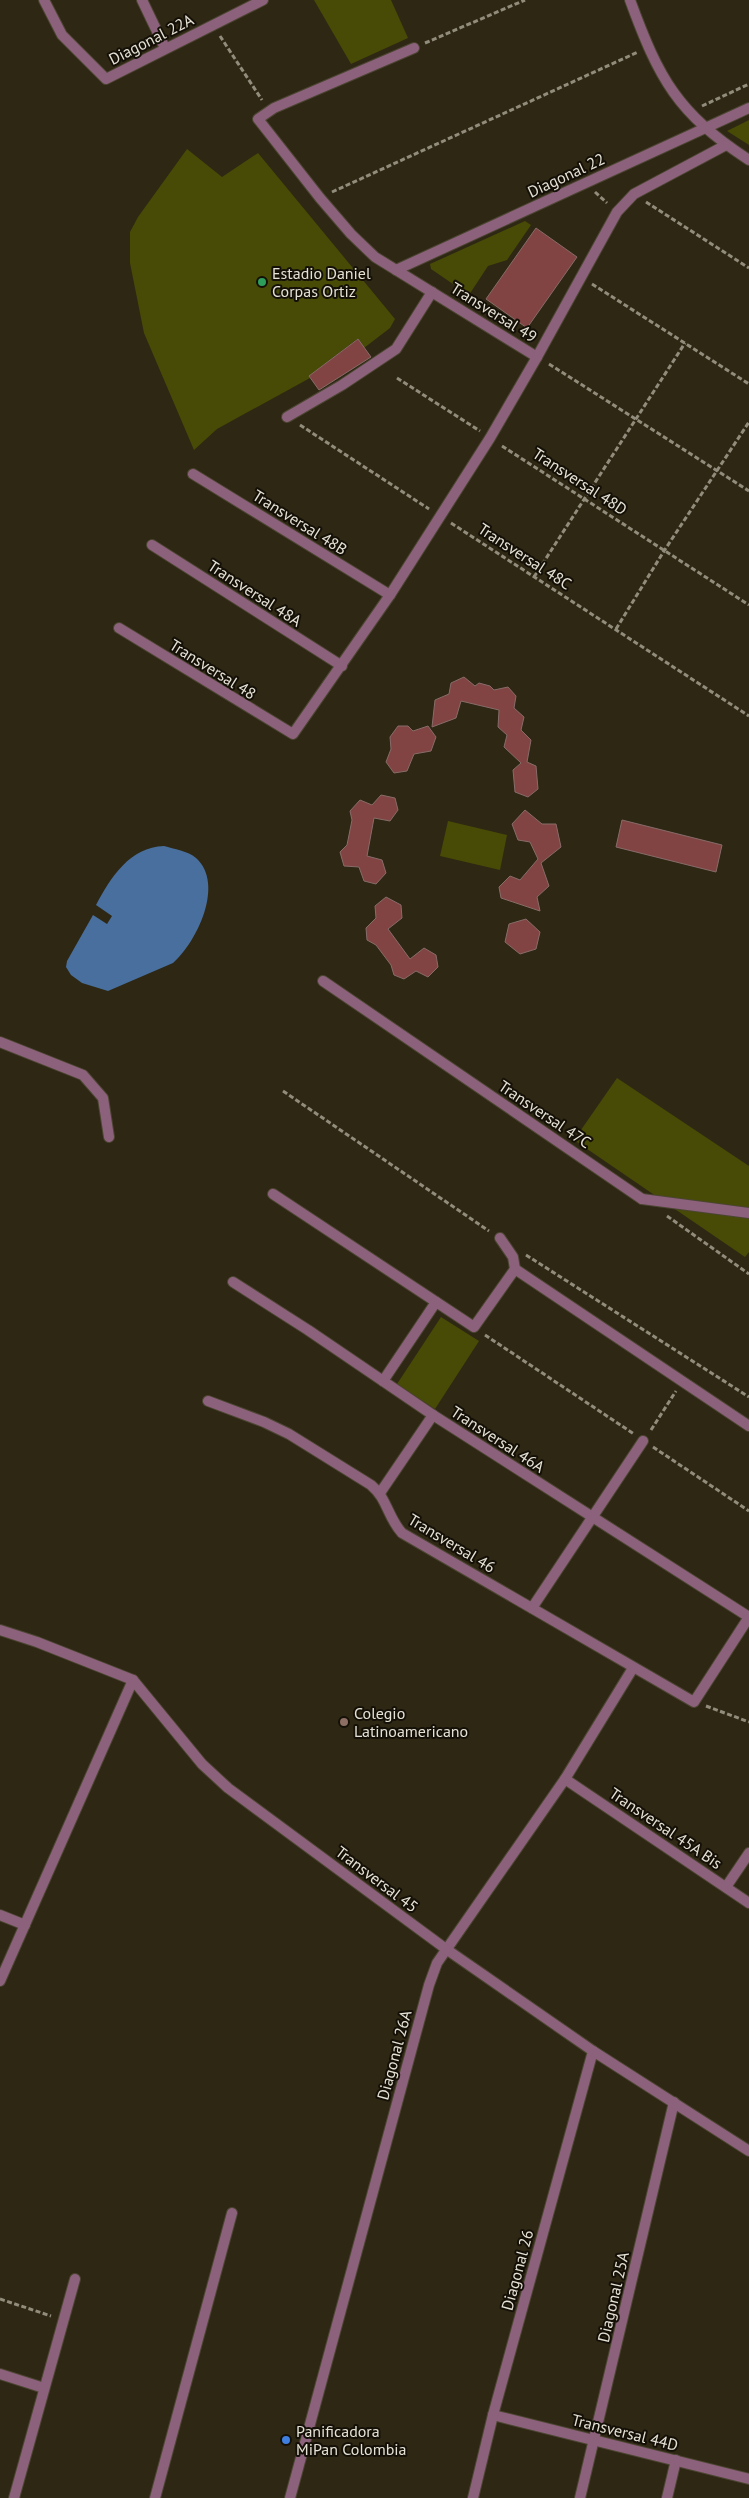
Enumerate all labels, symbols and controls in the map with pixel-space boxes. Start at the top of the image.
street label: Diagonal 22A [105,9,197,69]
street label: Diagonal 22 [524,148,608,202]
place label: Estadio Daniel Corpas Ortiz [272,263,371,301]
marker: Estadio Daniel Corpas Ortiz [256,276,268,288]
street label: Transversal 49 [447,277,541,347]
street label: Transversal 48D [529,443,631,519]
street label: Transversal 48B [249,485,351,559]
street label: Transversal 48C [475,518,575,594]
street label: Transversal 48A [204,555,306,631]
street label: Transversal 48 [166,634,260,704]
street label: Transversal 47C [495,1076,595,1152]
street label: Transversal 46A [447,1401,549,1477]
street label: Transversal 46 [405,1509,499,1577]
place label: Colegio Latinoamericano [354,1703,468,1741]
marker: Colegio Latinoamericano [338,1716,350,1728]
street label: Transversal 45A Bis [606,1783,726,1873]
street label: Transversal 45 [332,1841,422,1917]
street label: Diagonal 26A [372,2007,416,2102]
street label: Diagonal 26 [497,2227,537,2313]
street label: Diagonal 25A [593,2249,633,2344]
street label: Transversal 44D [570,2409,680,2455]
place label: Panificadora MiPan Colombia [296,2421,407,2459]
marker: Panificadora MiPan Colombia [280,2434,292,2446]

